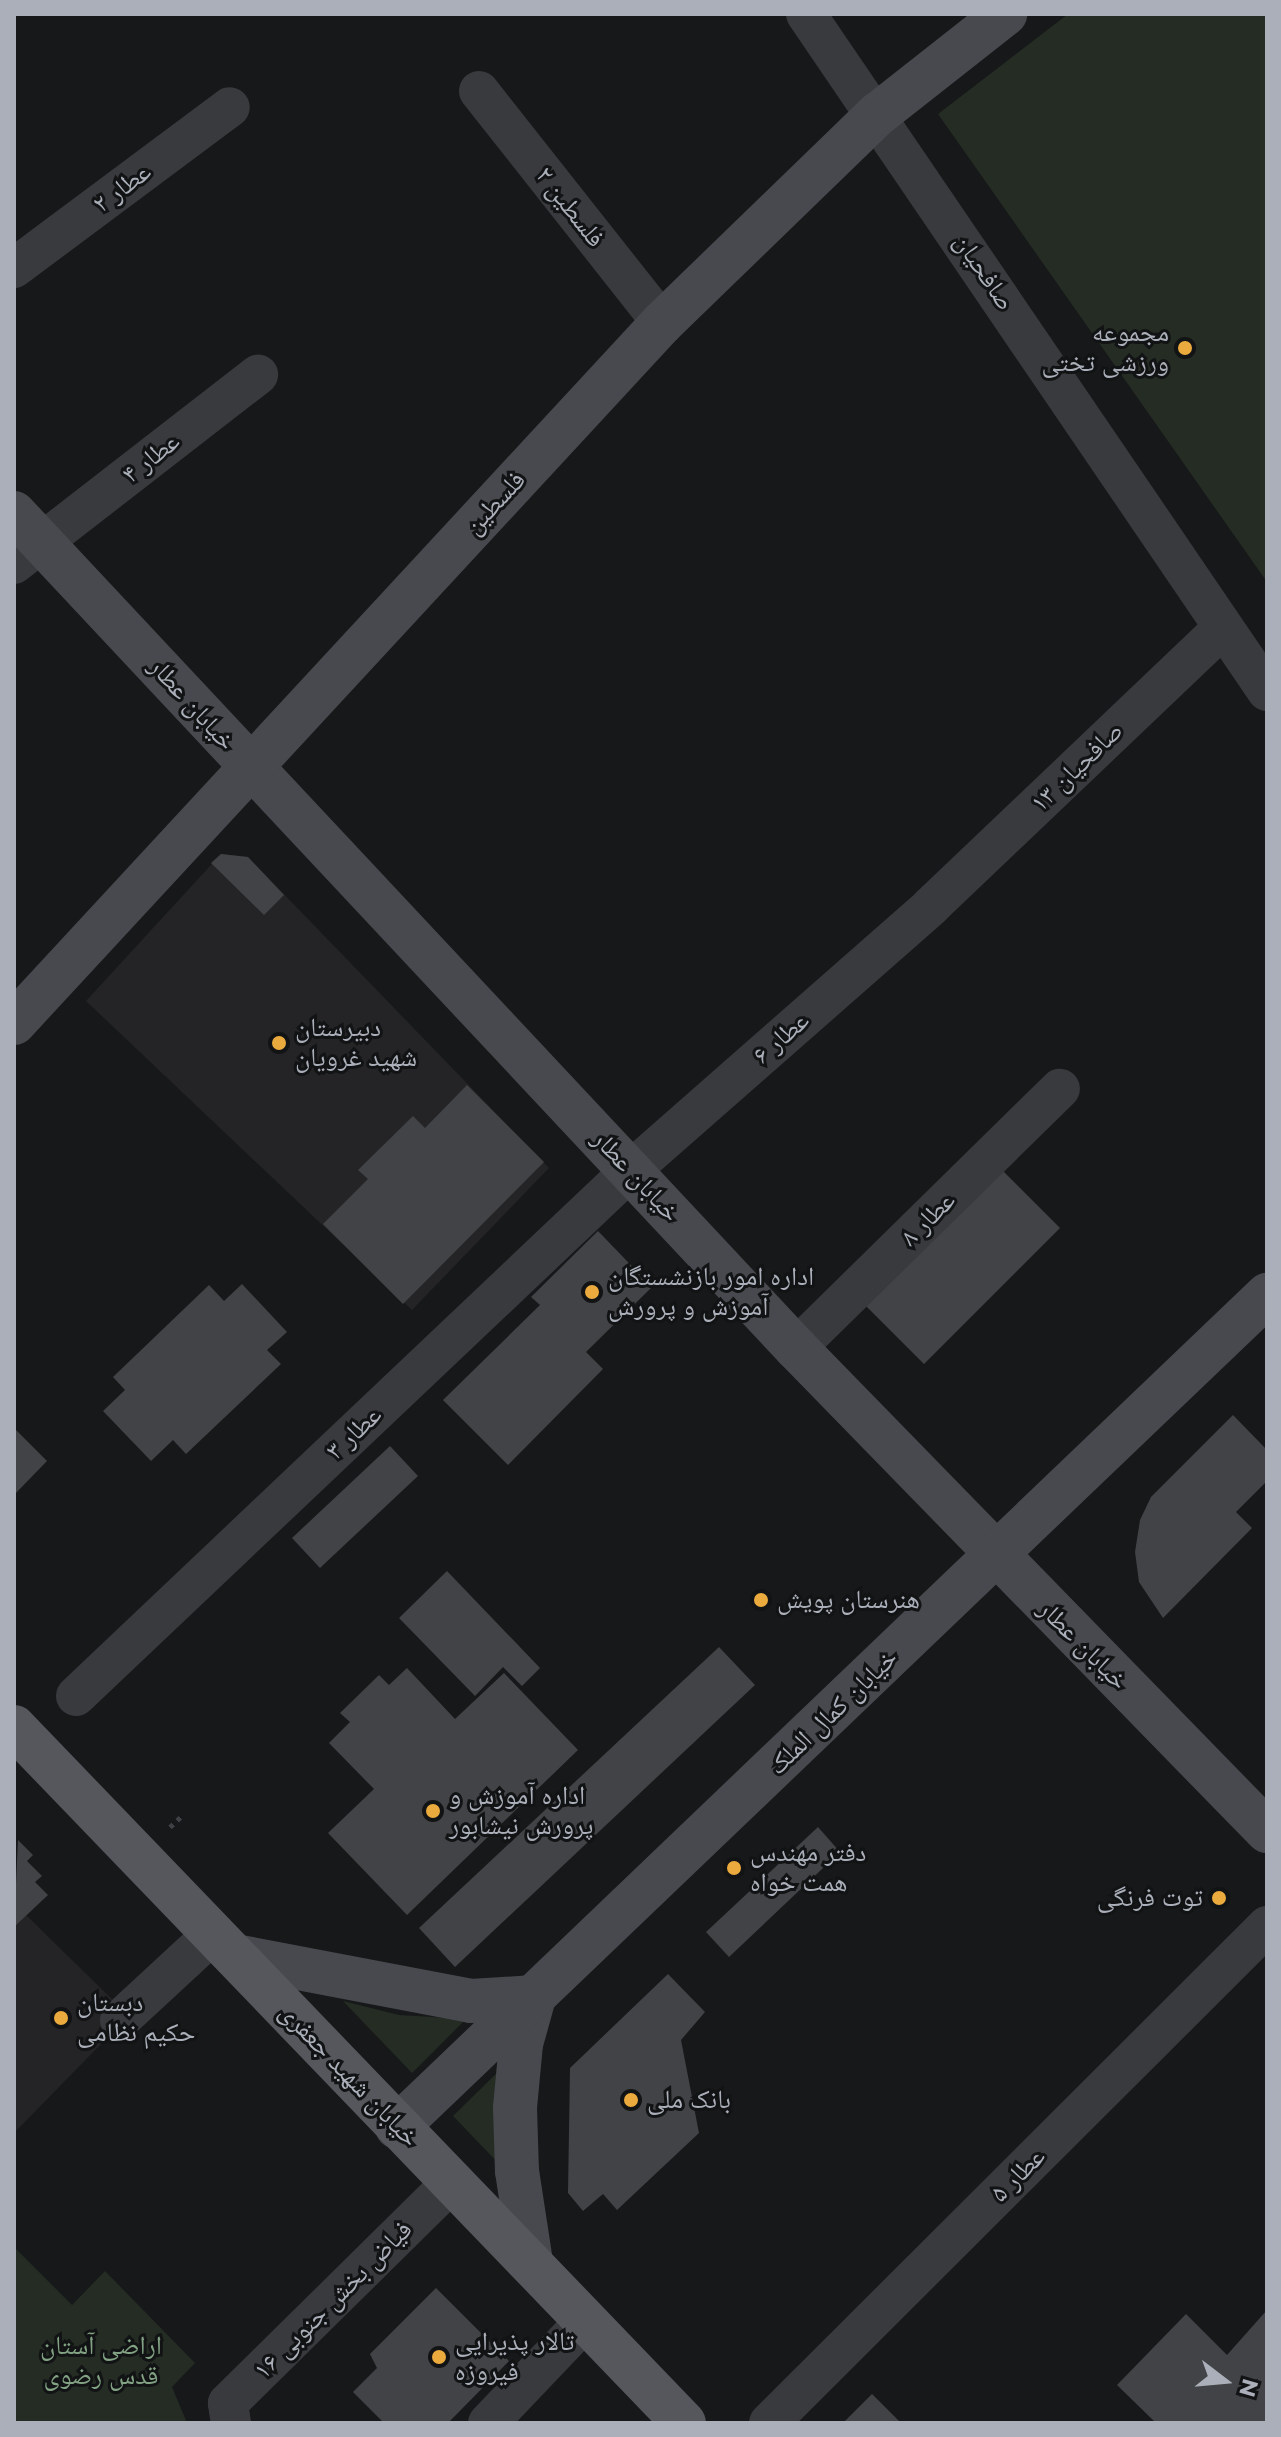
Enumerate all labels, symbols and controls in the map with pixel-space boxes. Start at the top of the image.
street label: عطار ۲ [87,156,157,220]
street label: فلسطین ۲ [529,160,611,254]
street label: صافحیان [947,227,1021,317]
place label: مجموعه ورزشی تختی [1042,317,1169,378]
marker: مجموعه ورزشی تختی [1176,339,1194,357]
street label: عطار ۴ [116,426,186,490]
street label: فلسطین [458,465,532,541]
street label: خیابان عطار [142,651,242,757]
street label: صافحیان ۱۳ [1024,715,1130,819]
street label: عطار ۶ [746,1005,816,1071]
place label: دبیرستان شهید غرویان [295,1012,417,1074]
marker: دبیرستان شهید غرویان [270,1034,288,1052]
street label: خیابان عطار [586,1124,686,1228]
street label: عطار ۸ [894,1185,962,1253]
place label: اداره امور بازنشستگان آموزش و پرورش [608,1261,814,1322]
marker: اداره امور بازنشستگان آموزش و پرورش [583,1283,601,1301]
street label: عطار ۳ [320,1400,388,1466]
place label: هنرستان پویش [777,1584,920,1616]
marker: هنرستان پویش [752,1591,770,1609]
street label: خیابان عطار [1032,1594,1134,1696]
street label: خیابان کمال الملک [762,1643,904,1781]
place label: اداره آموزش و پرورش نیشابور [449,1780,593,1842]
marker: اداره آموزش و پرورش نیشابور [424,1802,442,1820]
place label: دفتر مهندس همت خواه [750,1837,866,1898]
marker: دفتر مهندس همت خواه [725,1859,743,1877]
place label: توت فرنگی [1097,1882,1203,1914]
marker: توت فرنگی [1210,1889,1228,1907]
place label: دبستان حکیم نظامی [77,1987,195,2048]
street label: خیابان شهید جعفری [273,1997,425,2153]
marker: دبستان حکیم نظامی [52,2009,70,2027]
place label: بانک ملی [647,2084,731,2116]
marker: بانک ملی [622,2091,640,2109]
street label: عطار ۵ [984,2141,1052,2209]
street label: فیاض بخش جنوبی ۱۶ [247,2214,419,2386]
place label: تالار پذیرایی فیروزه [455,2326,574,2388]
park label: اراضی آستان قدس رضوی [40,2330,162,2392]
north arrow [1185,2341,1265,2421]
marker: تالار پذیرایی فیروزه [430,2348,448,2366]
text: N [1233,2375,1264,2400]

